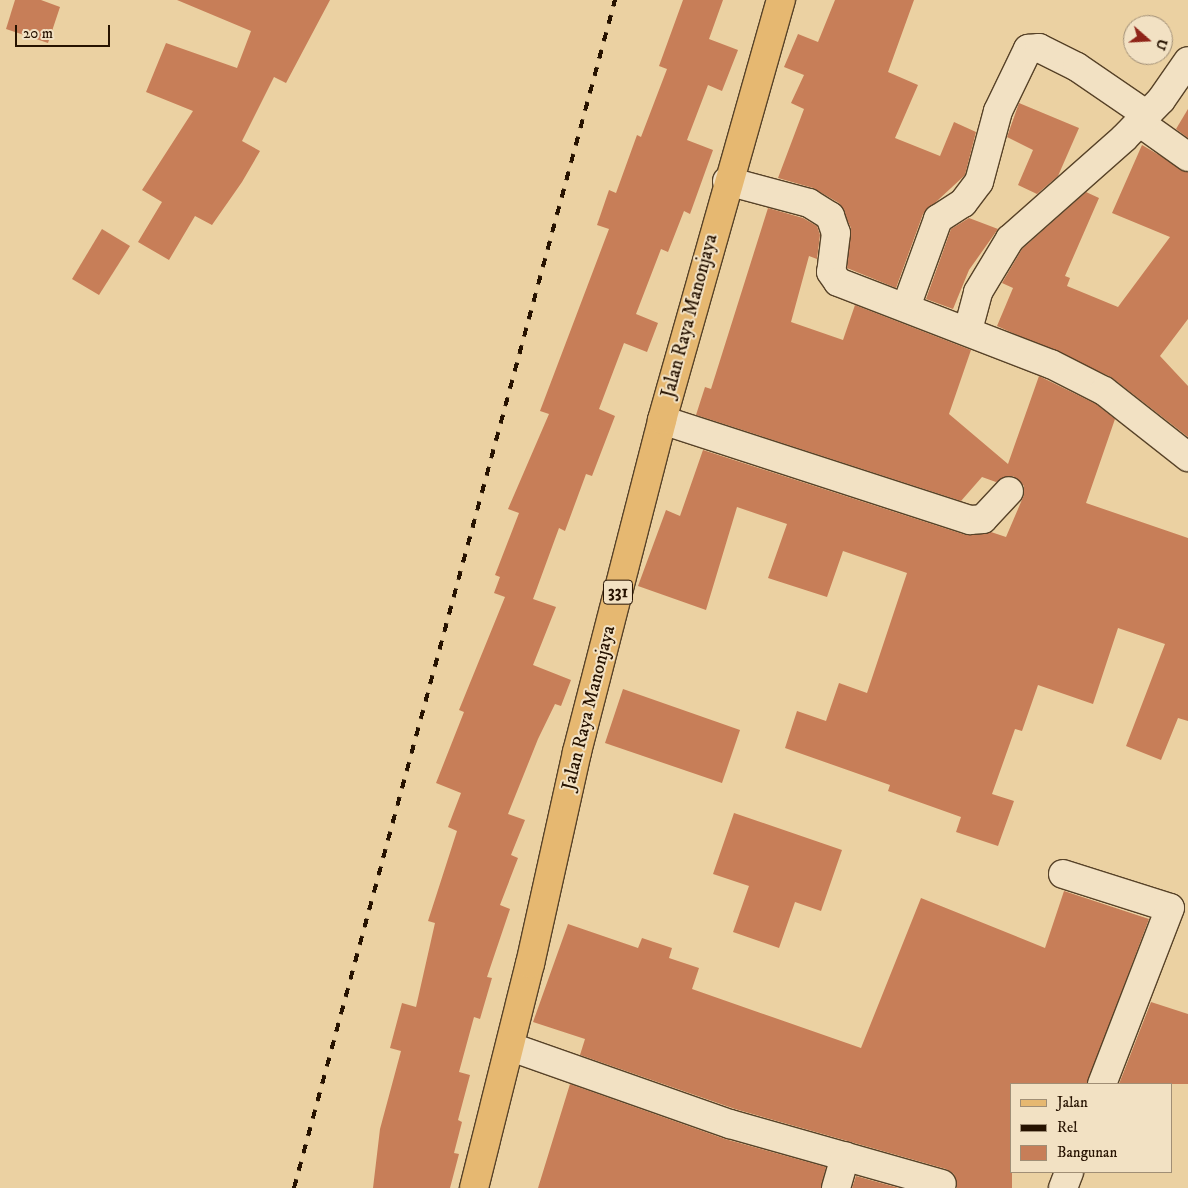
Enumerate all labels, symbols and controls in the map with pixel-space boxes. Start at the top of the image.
scale bar [18,15,112,47]
north arrow [1123,15,1173,65]
text: 20 m [23,24,53,43]
text: U [1151,37,1172,53]
street label: Jalan Raya Manonjaya [657,231,723,401]
road number: 331 [602,576,634,608]
street label: Jalan Raya Manonjaya [558,623,620,793]
legend [1010,1083,1173,1173]
text: Jalan [1057,1093,1088,1112]
text: Rel [1057,1118,1078,1137]
text: Bangunan [1057,1143,1117,1162]

